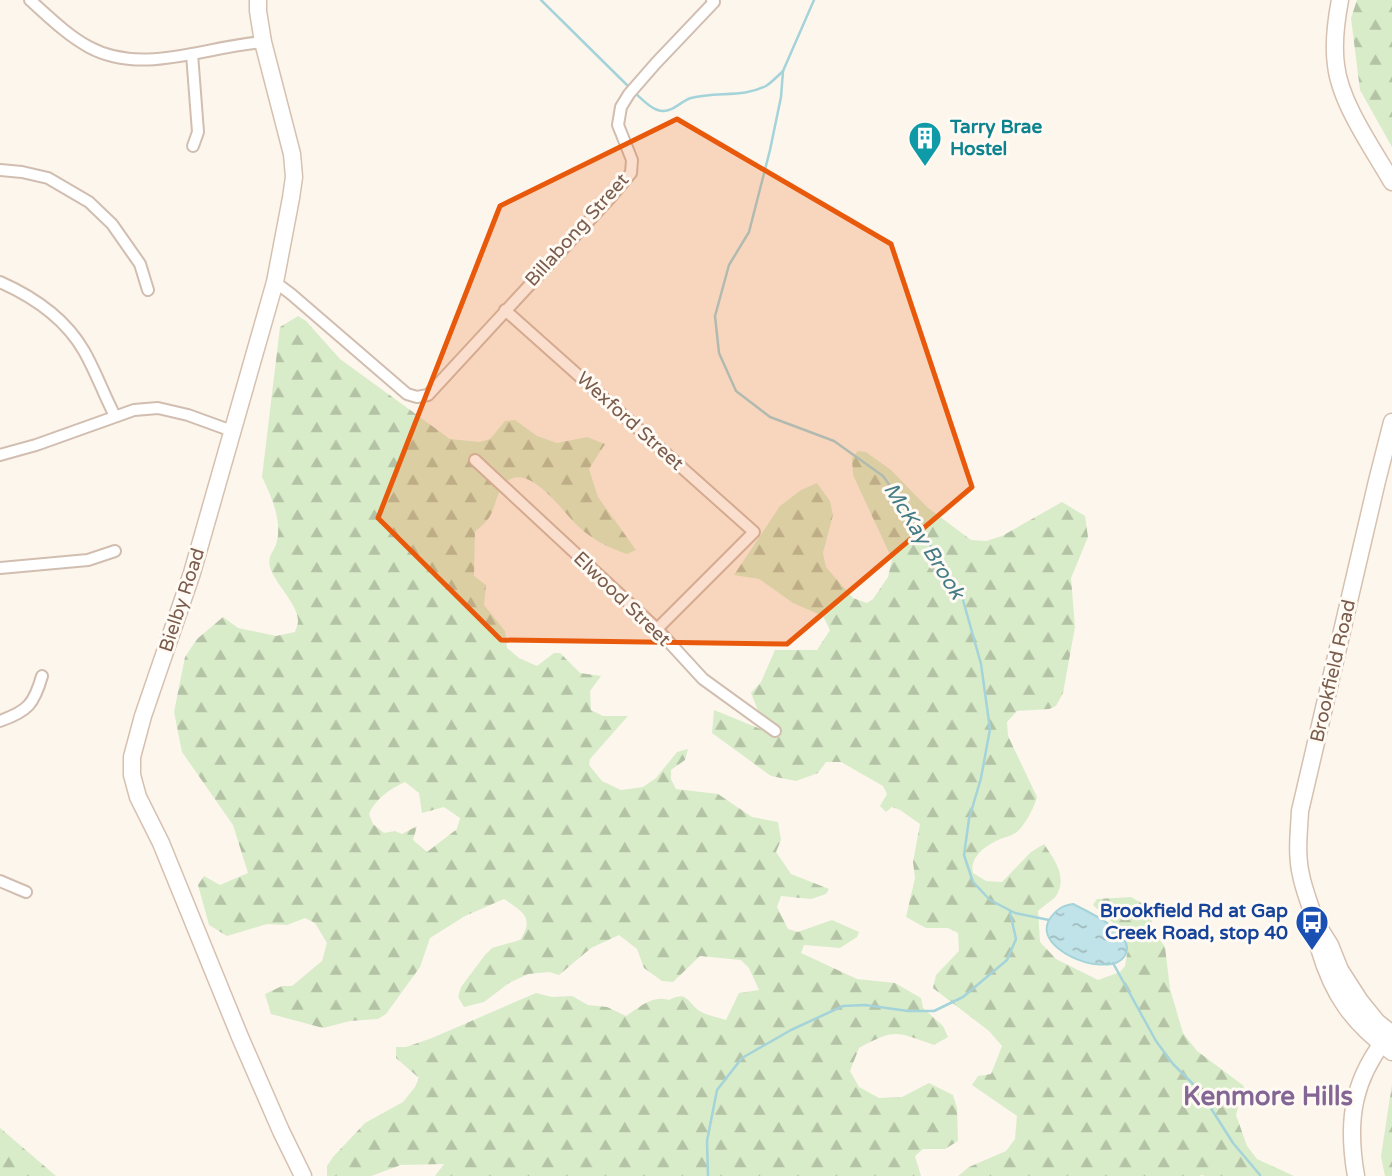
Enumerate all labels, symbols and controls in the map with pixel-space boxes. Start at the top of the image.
place label: Tarry Brae Hostel [949,116,1042,160]
building icon: Tarry Brae Hostel [906,119,944,168]
street label: Billabong Street [521,169,633,291]
street label: Wexford Street [572,367,688,475]
water label: McKay Brook [878,478,971,605]
street label: Bielby Road [155,545,209,655]
street label: Elwood Street [569,547,675,651]
street label: Brookfield Road [1306,598,1360,744]
place label: Brookfield Rd at Gap Creek Road, stop 40 [1100,900,1288,945]
bus stop icon: Brookfield Rd at Gap Creek Road, stop 40 [1293,903,1331,952]
district label: Kenmore Hills [1183,1081,1353,1112]

